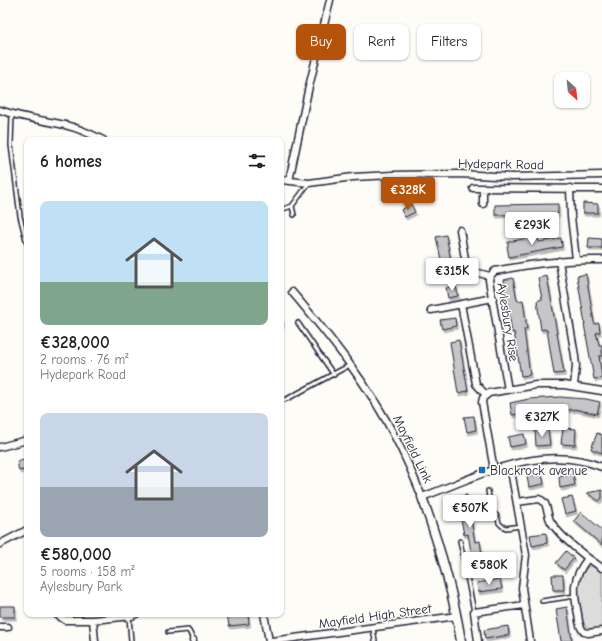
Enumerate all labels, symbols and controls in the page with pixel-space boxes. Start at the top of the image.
chip: Buy [296,24,346,60]
chip: Rent [354,24,409,60]
chip: Filters [417,24,481,60]
north arrow [554,72,590,108]
map controls [554,72,590,108]
icon: filters [246,150,268,172]
text: 6 homes [40,152,102,171]
street label: Hydepark Road [458,156,544,172]
pin: €328K [380,177,436,211]
text: €328K [390,182,426,197]
pin: €293K [504,212,560,246]
text: €293K [514,217,550,232]
icon: home [118,227,190,299]
pin: €315K [424,258,480,292]
text: €315K [435,263,469,278]
street label: Aylesbury Rise [494,281,522,363]
text: €328,000 [40,333,110,352]
text: 2 rooms · 76 m² [40,352,128,367]
text: Hydepark Road [40,367,126,382]
pin: €327K [514,404,570,438]
text: €327K [525,409,559,424]
street label: Mayfield Link [390,413,436,486]
icon: home [118,439,190,511]
place label: Blackrock avenue [490,463,588,478]
marker: Blackrock avenue [477,465,487,475]
pin: €507K [442,495,498,529]
text: €507K [452,500,488,515]
text: €580,000 [40,545,112,564]
pin: €580K [461,552,517,586]
text: €580K [470,557,508,572]
text: 5 rooms · 158 m² [40,564,134,579]
text: Aylesbury Park [40,579,122,594]
street label: Mayfield High Street [318,600,434,631]

